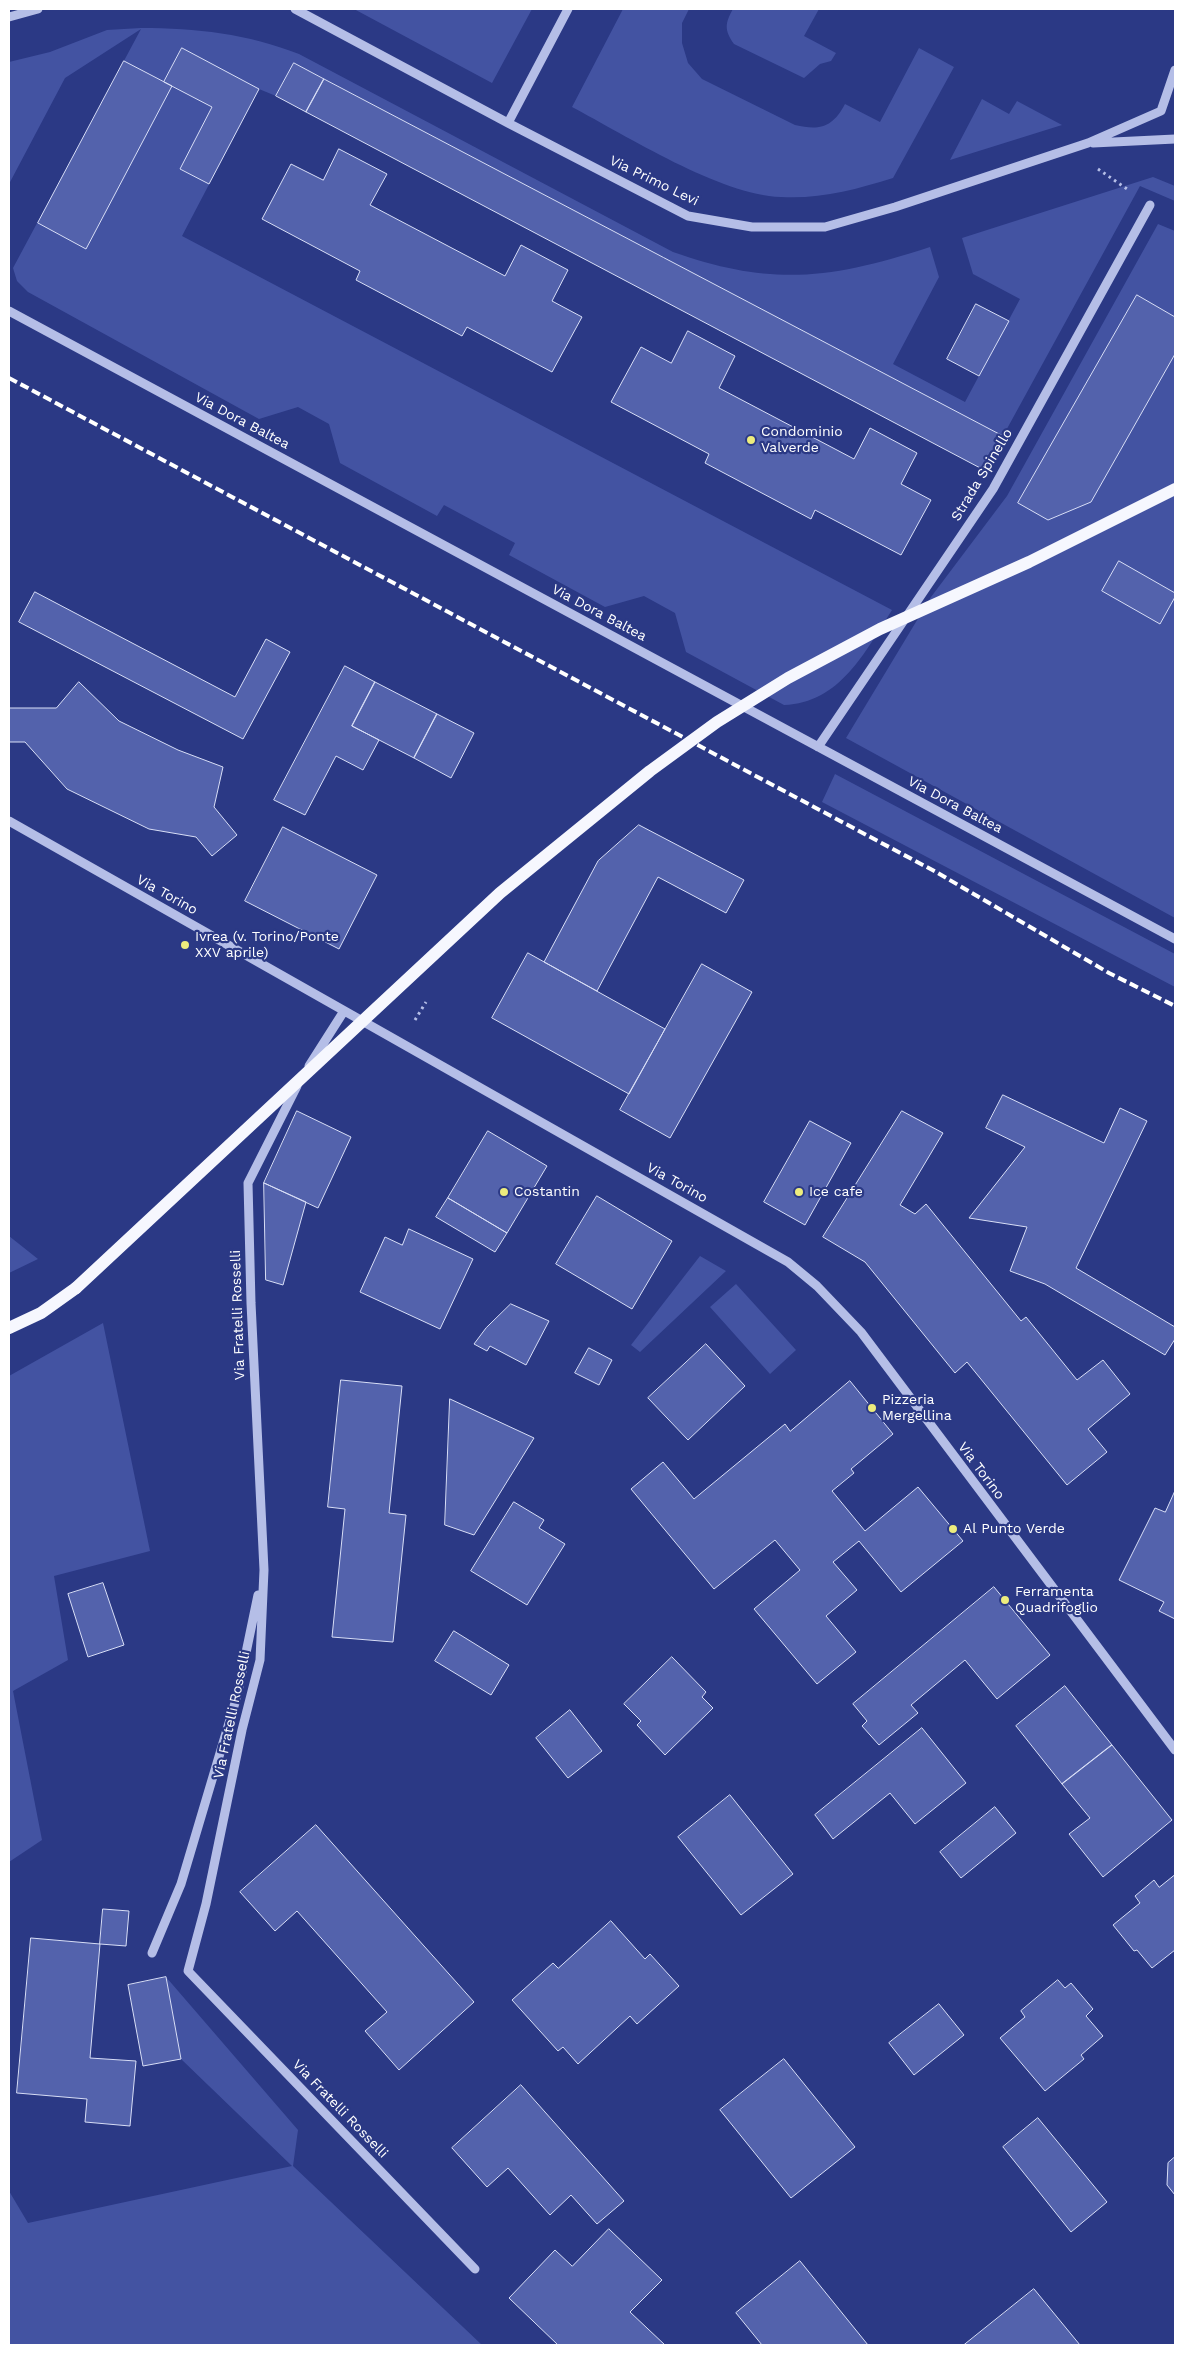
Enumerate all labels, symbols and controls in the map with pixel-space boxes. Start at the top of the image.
street label: Via Primo Levi [607,152,701,210]
street label: Via Dora Baltea [192,389,292,453]
place label: Condominio Valverde [761,424,843,457]
street label: Strada Spinello [948,426,1016,524]
marker: Condominio Valverde [745,434,757,446]
street label: Via Dora Baltea [549,581,649,645]
street label: Via Dora Baltea [905,773,1005,837]
street label: Via Torino [133,871,201,919]
place label: Ivrea (v. Torino/Ponte XXV aprile) [195,929,339,962]
marker: Ivrea (v. Torino/Ponte XXV aprile) [179,939,191,951]
street label: Via Torino [643,1159,711,1207]
place label: Costantin [514,1184,580,1200]
place label: Ice cafe [809,1184,863,1200]
marker: Costantin [498,1186,510,1198]
marker: Ice cafe [793,1186,805,1198]
street label: Via Fratelli Rosselli [227,1250,249,1380]
place label: Pizzeria Mergellina [882,1392,952,1424]
marker: Pizzeria Mergellina [866,1402,878,1414]
street label: Via Torino [954,1439,1008,1503]
place label: Al Punto Verde [963,1521,1065,1537]
marker: Al Punto Verde [947,1523,959,1535]
place label: Ferramenta Quadrifoglio [1015,1584,1098,1616]
marker: Ferramenta Quadrifoglio [999,1594,1011,1606]
street label: Via Fratelli Rosselli [210,1650,254,1780]
street label: Via Fratelli Rosselli [289,2056,391,2162]

